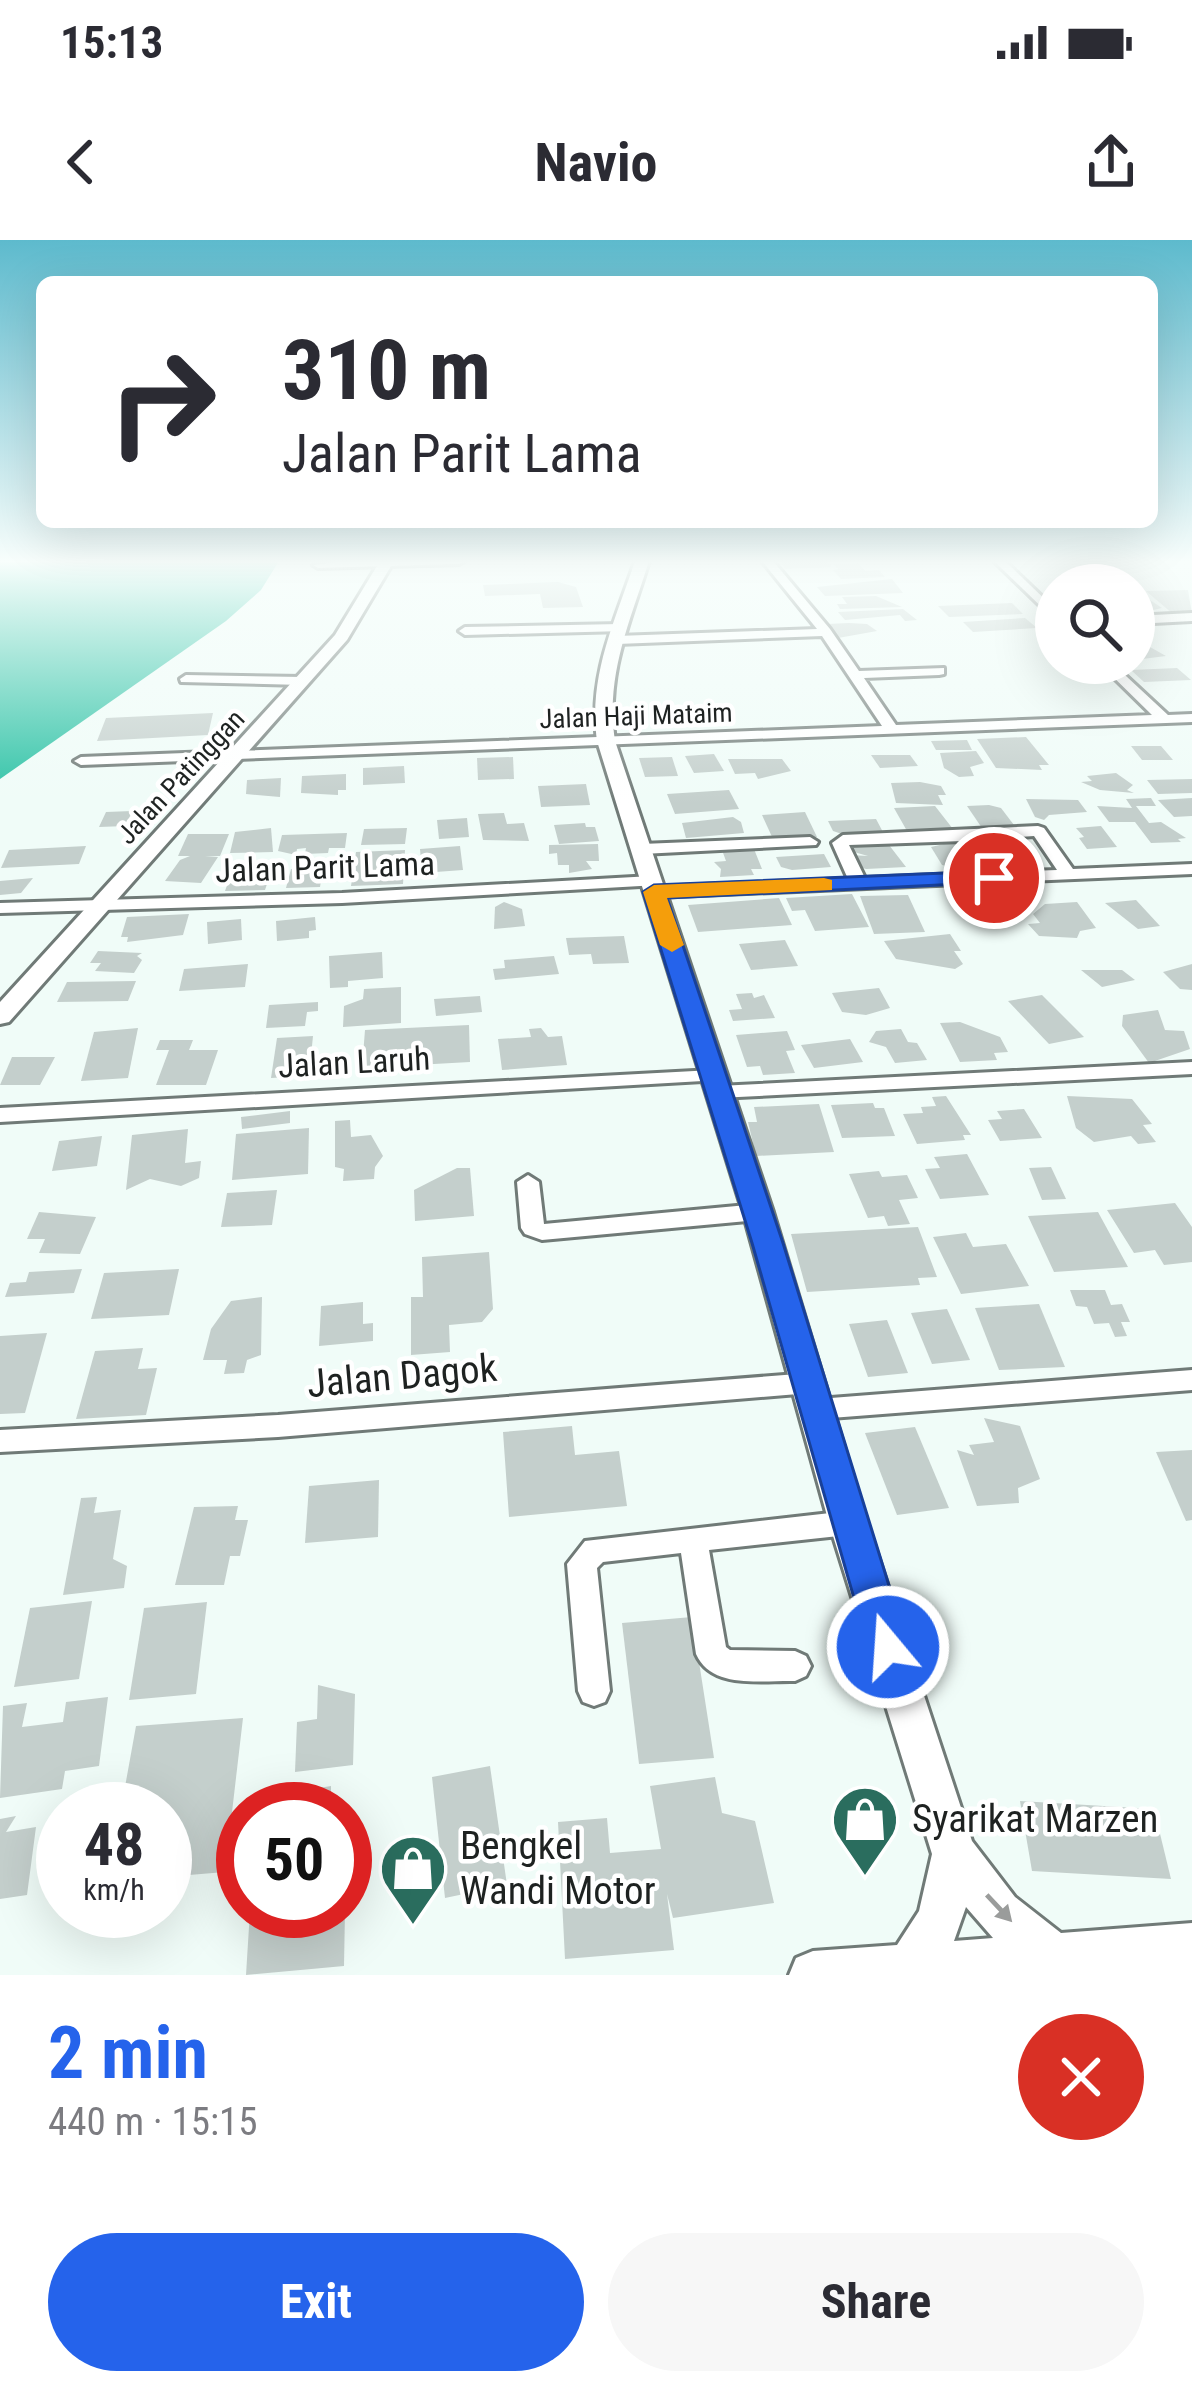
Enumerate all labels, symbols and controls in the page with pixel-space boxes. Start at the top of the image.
text: 15:13 [60,16,163,69]
icon: back [48,129,114,195]
icon: share [1078,129,1144,195]
text: Navio [535,131,657,194]
text: 310 m [282,321,491,420]
icon: right [84,324,240,480]
text: Jalan Parit Lama [282,422,642,485]
map controls [1035,564,1155,684]
button: search [1035,564,1155,684]
street label: Jalan Haji Mataim [539,697,733,735]
street label: Jalan Patinggan [111,703,251,851]
pin [943,827,1045,929]
street label: Jalan Parit Lama [215,844,435,890]
icon: arrive [961,845,1027,911]
street label: Jalan Laruh [277,1039,431,1085]
street label: Jalan Dagok [305,1345,499,1407]
position arrow [825,1584,951,1710]
speed limit sign: 50 [216,1782,372,1938]
shop icon: Syarikat Marzen [830,1784,900,1878]
place label: Syarikat Marzen [912,1796,1158,1842]
text: 48 [84,1809,144,1880]
place label: Bengkel Wandi Motor [460,1823,656,1914]
shop icon: Bengkel Wandi Motor [378,1833,448,1927]
text: km/h [83,1872,145,1907]
one-way arrow [984,1893,1012,1922]
text: 2 min [48,2011,208,2096]
button: close [1018,2014,1144,2140]
text: 440 m · 15:15 [48,2099,258,2145]
button: Exit [48,2233,584,2371]
button: Share [608,2233,1144,2371]

